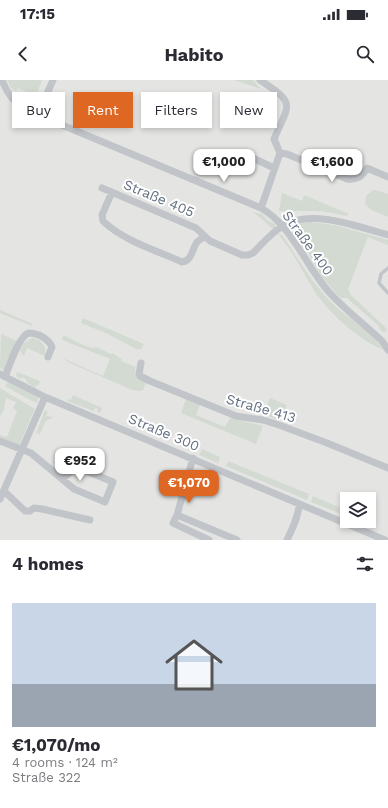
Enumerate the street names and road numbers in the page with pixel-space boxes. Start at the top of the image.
street label: Straße 405 [121,176,197,220]
street label: Straße 400 [279,208,337,278]
street label: Straße 413 [224,390,298,426]
street label: Straße 300 [126,410,202,454]

